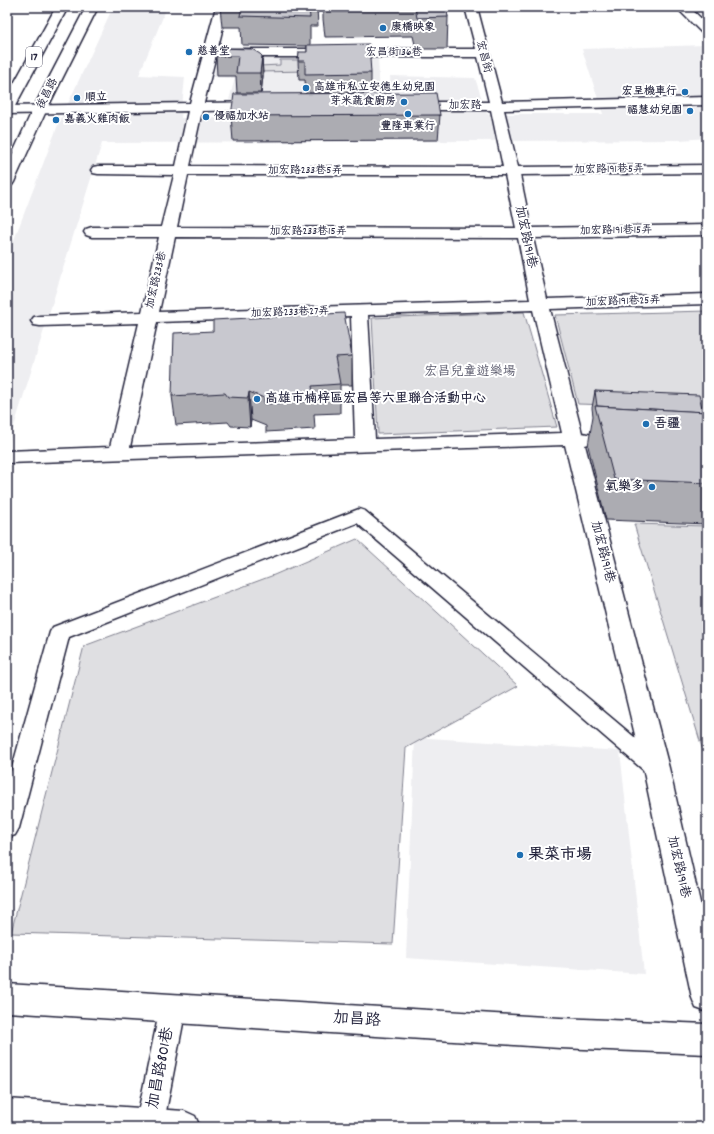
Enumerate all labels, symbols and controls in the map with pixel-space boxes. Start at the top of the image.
place label: 康橋映象 [391,20,435,36]
marker: 康橋映象 [378,23,388,33]
street label: 宏昌街 [471,39,495,76]
place label: 慈善堂 [197,44,230,60]
street label: 宏昌街136巷 [366,45,422,61]
road number: 17 [26,47,42,67]
marker: 慈善堂 [184,47,194,57]
street label: 後昌路 [33,76,63,112]
place label: 高雄市私立安德生幼兒園 [314,80,435,96]
marker: 高雄市私立安德生幼兒園 [301,83,311,93]
place label: 宏呈機車行 [622,84,677,100]
marker: 宏呈機車行 [680,87,690,97]
place label: 順立 [85,90,107,106]
marker: 順立 [72,93,82,103]
place label: 芽米蔬食廚房 [330,94,396,110]
marker: 芽米蔬食廚房 [399,97,409,107]
street label: 加宏路 [449,98,482,114]
place label: 福慧幼兒園 [627,103,682,119]
marker: 福慧幼兒園 [685,106,695,116]
place label: 優福加水站 [214,109,269,125]
marker: 豐隆車業行 [403,109,413,119]
place label: 嘉義火雞肉飯 [64,112,130,128]
marker: 優福加水站 [201,112,211,122]
marker: 嘉義火雞肉飯 [51,115,61,125]
place label: 豐隆車業行 [381,119,436,135]
street label: 加宏路191巷5弄 [574,161,644,179]
street label: 加宏路233巷5弄 [268,163,342,179]
street label: 加宏路191巷 [509,204,541,270]
street label: 加宏路191巷15弄 [580,222,652,240]
street label: 加宏路233巷15弄 [269,224,347,240]
street label: 加宏路233巷 [143,250,171,310]
street label: 加宏路191巷25弄 [585,293,661,311]
street label: 加宏路233巷27弄 [250,304,330,322]
park label: 宏昌兒童遊樂場 [424,363,516,382]
place label: 高雄市楠梓區宏昌等六里聯合活動中心 [265,390,486,409]
marker: 高雄市楠梓區宏昌等六里聯合活動中心 [252,394,262,404]
place label: 吾疆 [654,415,680,434]
marker: 吾疆 [641,419,651,429]
place label: 氧樂多 [605,478,644,497]
marker: 氧樂多 [647,482,657,492]
street label: 加宏路191巷 [585,519,619,585]
street label: 加宏路191巷 [662,834,694,900]
place label: 果菜市場 [528,844,592,867]
marker: 果菜市場 [515,850,525,860]
street label: 加昌路 [332,1007,382,1033]
street label: 加昌路801巷 [142,1025,180,1111]

